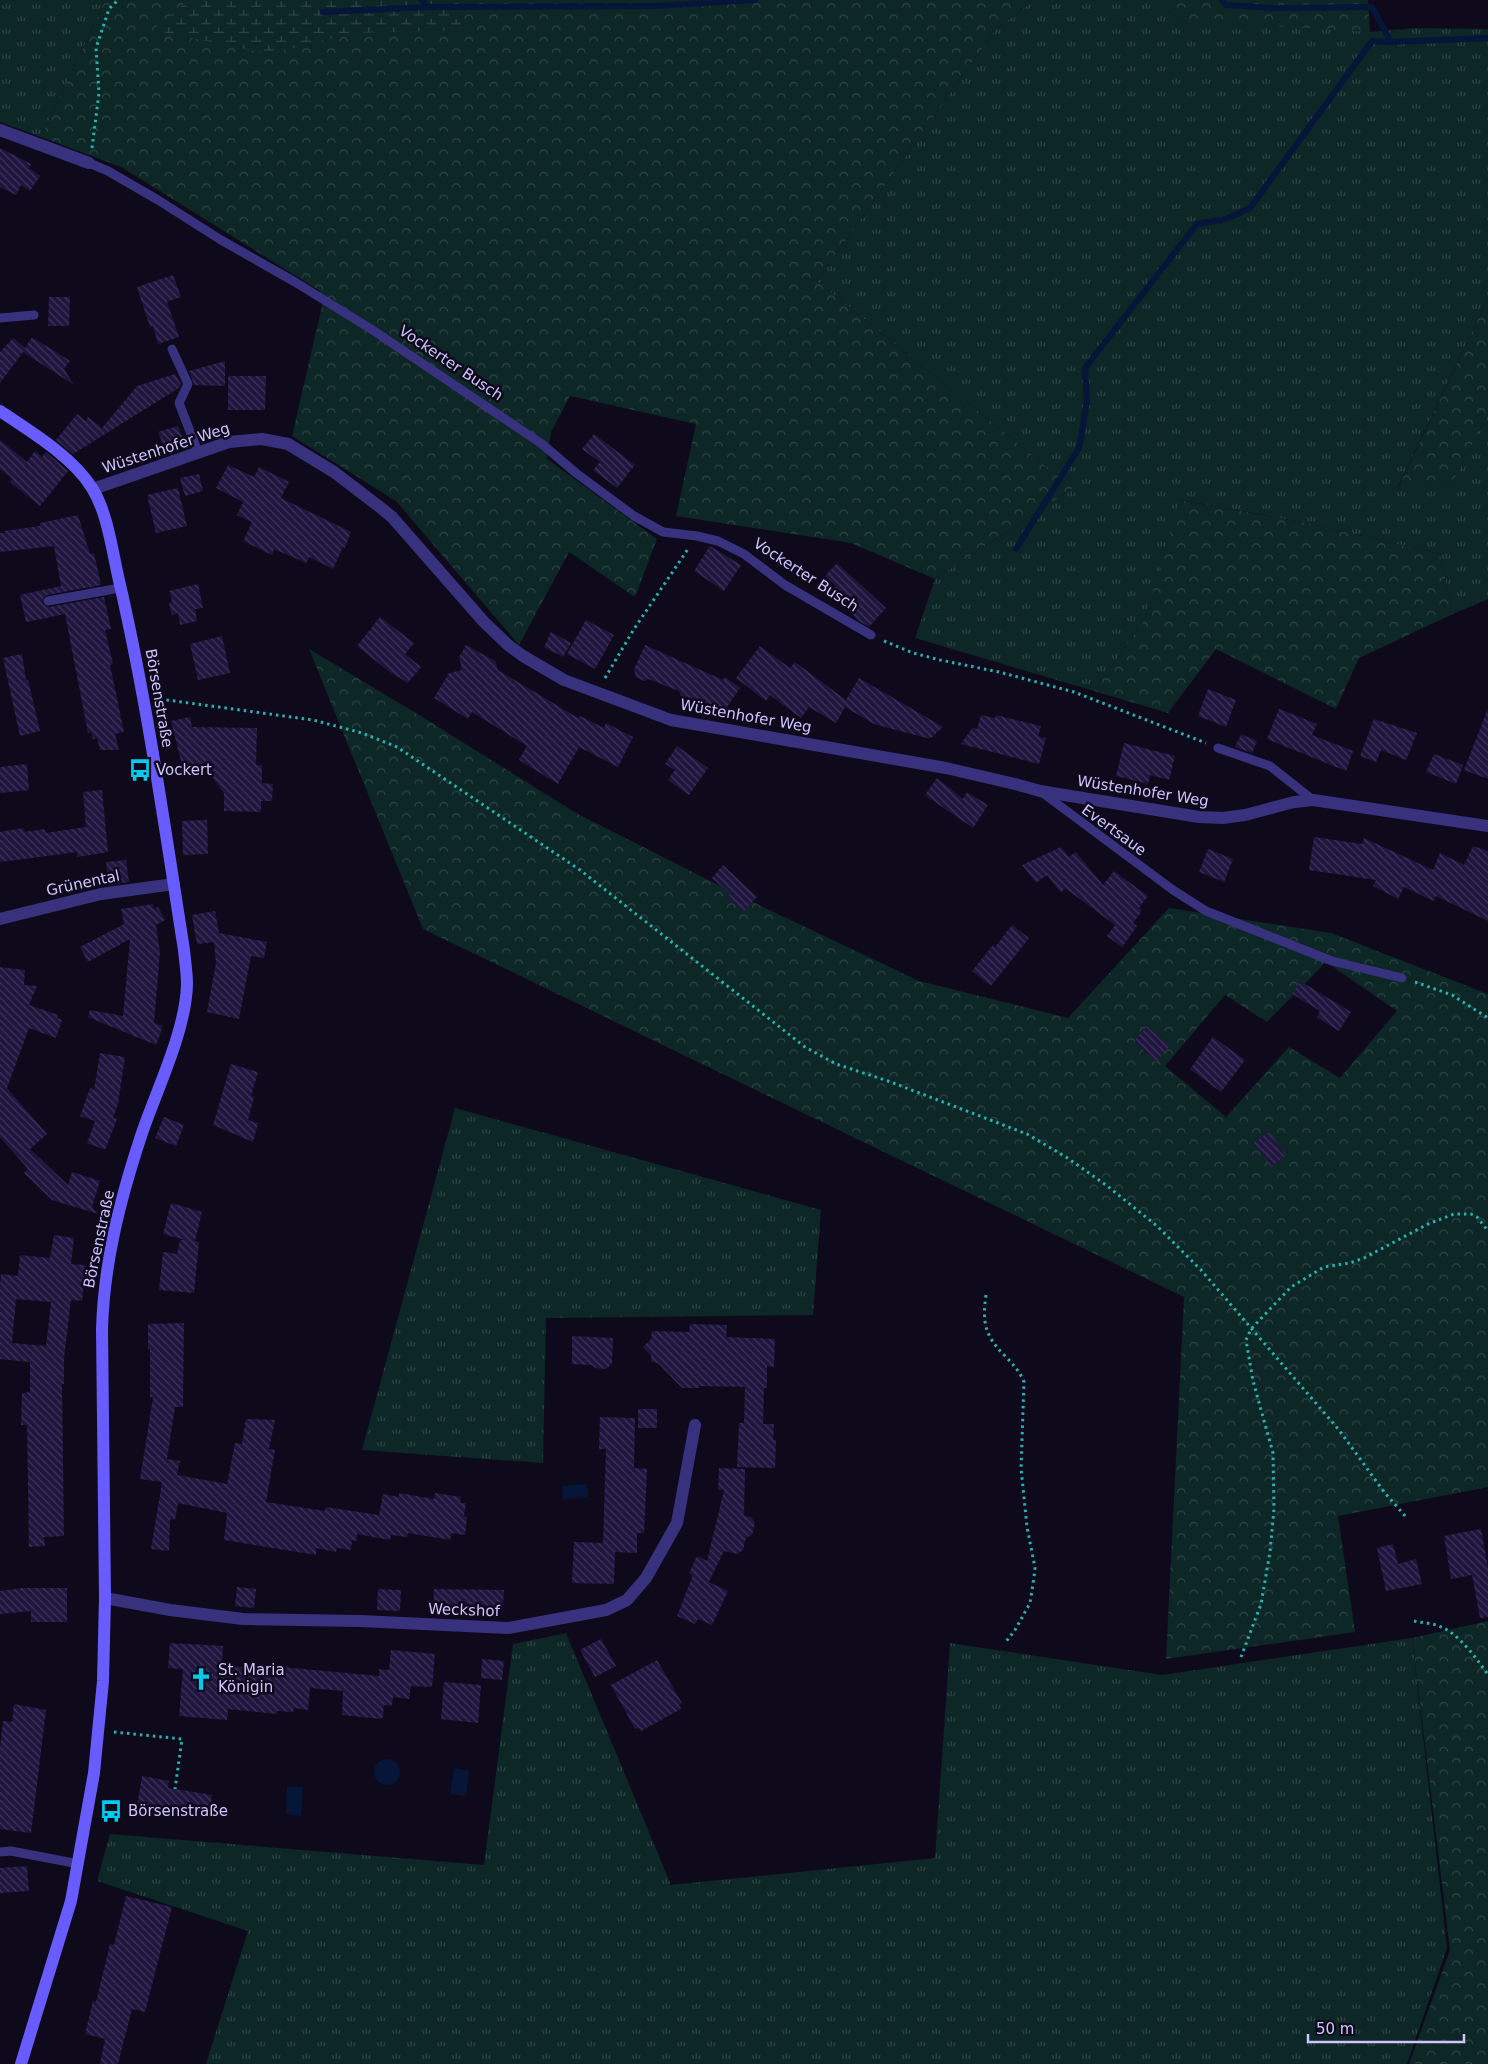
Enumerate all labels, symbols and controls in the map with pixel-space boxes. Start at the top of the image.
street label: Vockerter Busch [396,322,506,404]
street label: Wüstenhofer Weg [100,419,232,477]
street label: Vockerter Busch [750,534,862,616]
street label: Börsenstraße [141,647,177,749]
street label: Wüstenhofer Weg [679,696,813,736]
bus stop icon: Vockert [127,757,153,783]
place label: Vockert [156,761,212,779]
street label: Wüstenhofer Weg [1076,772,1210,810]
street label: Evertsaue [1078,801,1150,859]
street label: Grünental [45,866,121,900]
street label: Börsenstraße [80,1188,118,1290]
street label: Weckshof [428,1600,501,1620]
place label: St. Maria Königin [218,1661,285,1696]
church icon: St. Maria Königin [188,1666,214,1692]
bus stop icon: Börsenstraße [98,1798,124,1824]
place label: Börsenstraße [128,1802,228,1820]
scale bar [1308,2012,1464,2044]
text: 50 m [1316,2020,1354,2038]

